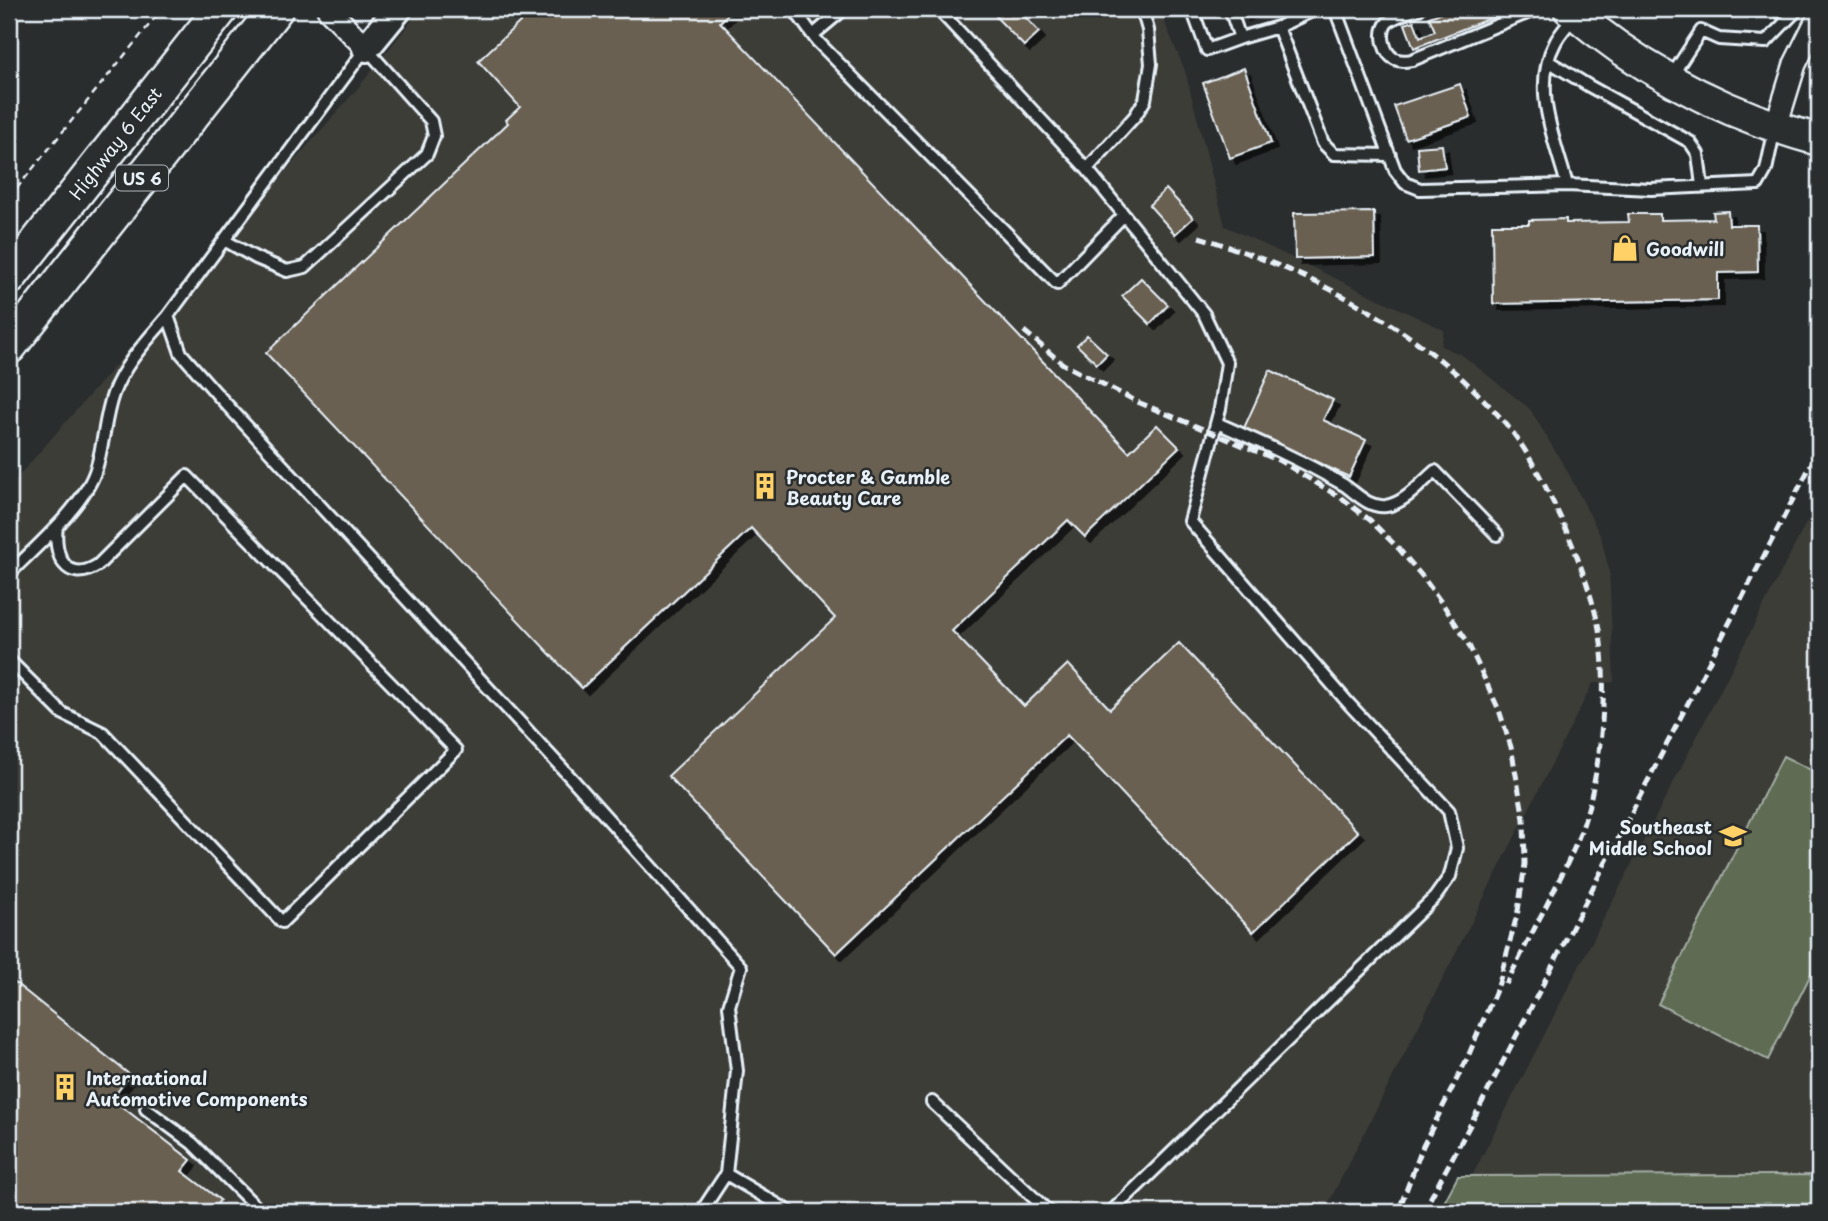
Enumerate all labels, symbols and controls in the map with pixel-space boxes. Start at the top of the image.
street label: Highway 6 East [62,81,168,205]
road number: US 6 [116,166,168,190]
shop icon: Goodwill [1610,233,1640,263]
place label: Goodwill [1646,235,1724,262]
place label: Procter & Gamble Beauty Care [786,463,950,511]
building icon: Procter & Gamble Beauty Care [750,471,780,501]
place label: Southeast Middle School [1589,813,1712,861]
school or university icon: Southeast Middle School [1718,821,1748,851]
place label: International Automotive Components [86,1064,308,1112]
building icon: International Automotive Components [50,1072,80,1102]

